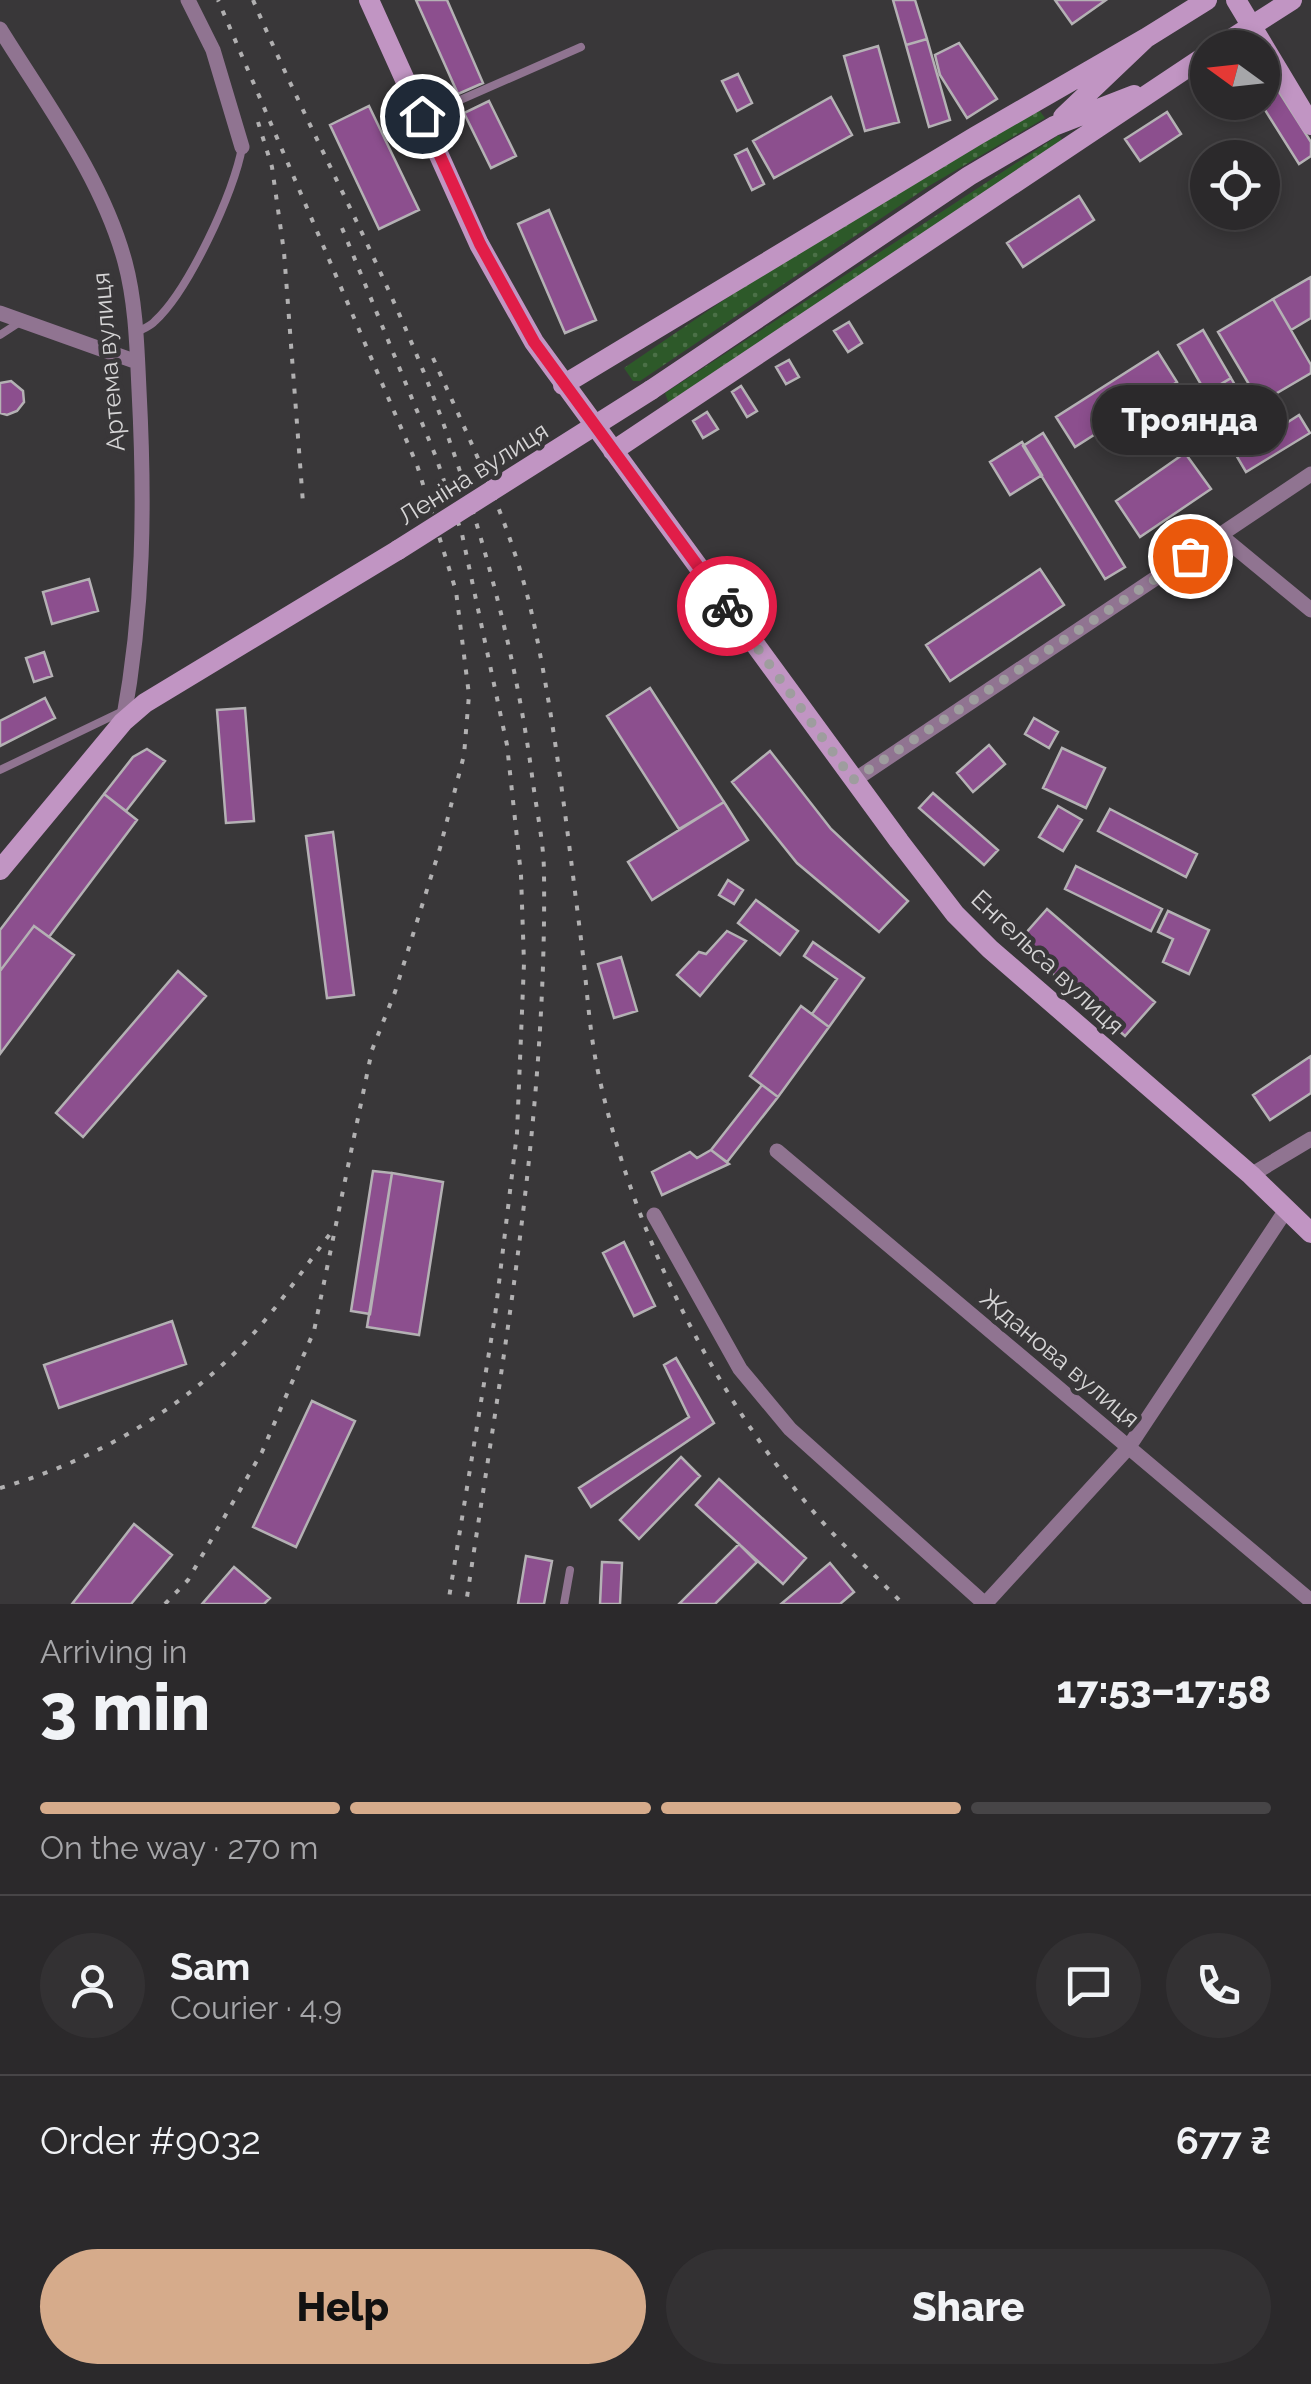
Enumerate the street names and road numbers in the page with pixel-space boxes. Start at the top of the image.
street label: Артема вулиця [85,271,131,453]
street label: Леніна вулиця [393,415,553,531]
street label: Енгельса вулиця [965,883,1131,1041]
street label: Жданова вулиця [974,1283,1146,1433]

